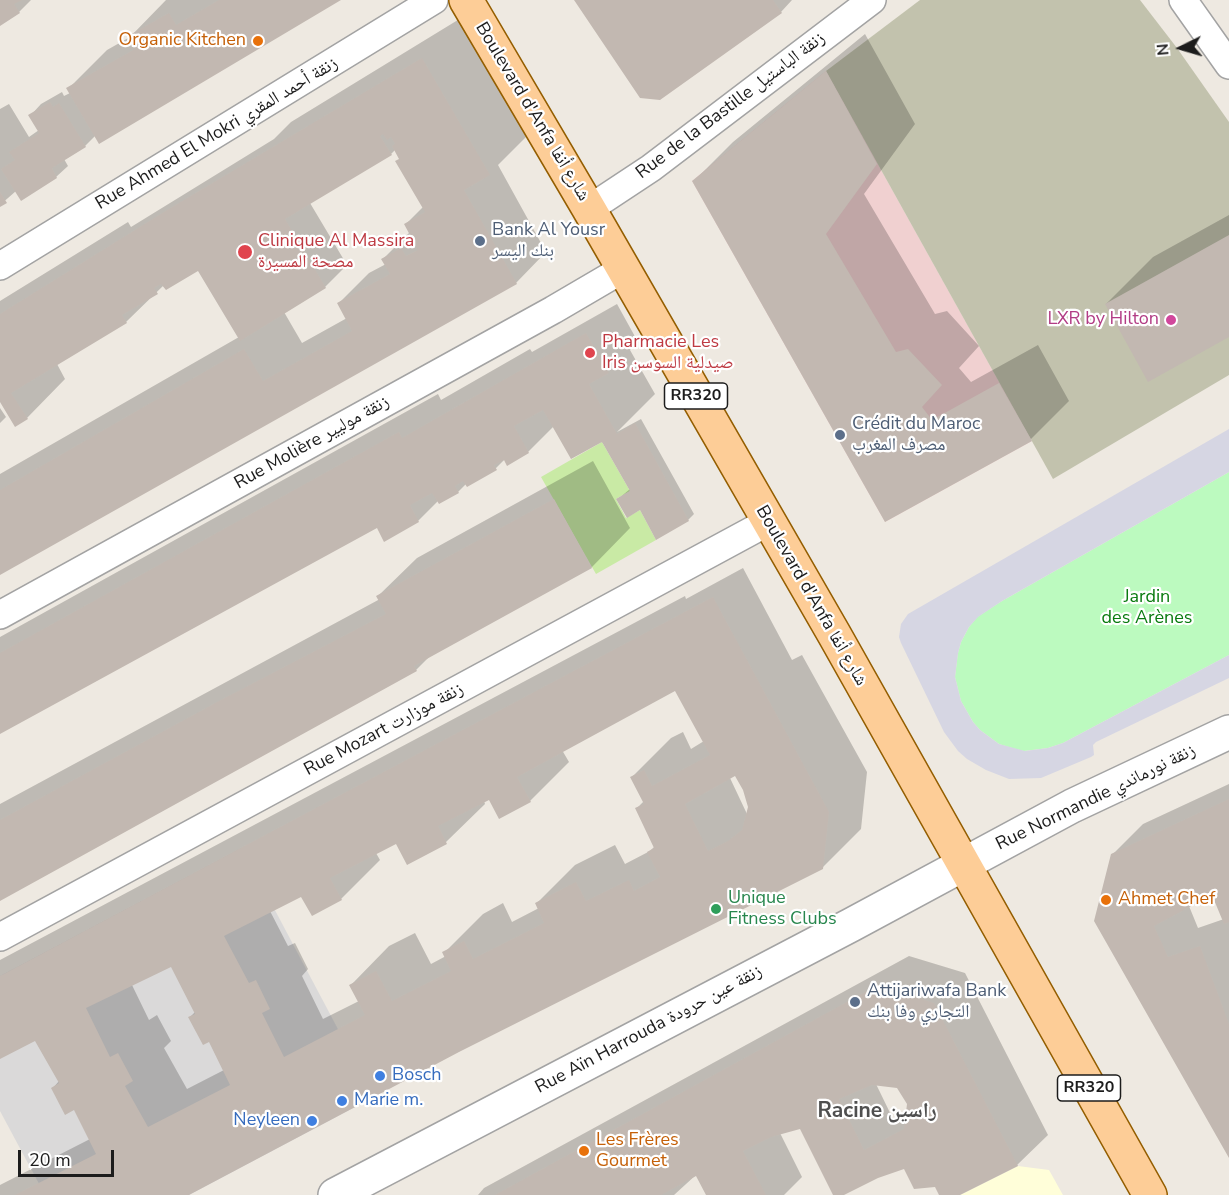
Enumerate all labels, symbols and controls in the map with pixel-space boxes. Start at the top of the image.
north arrow [1151,18,1211,78]
street label: Boulevard d'Anfa شارع أنفا [470,19,594,205]
street label: Rue de la Bastille زنقة الباستيل [632,28,830,184]
place label: Organic Kitchen [118,30,246,52]
marker: Organic Kitchen [251,34,265,48]
text: N [1152,43,1175,56]
street label: Rue Ahmed El Mokri زنقة أحمد المقري [92,53,342,215]
place label: Bank Al Yousr بنك اليسر [492,220,605,262]
place label: Clinique Al Massira مصحة المسيرة [258,231,414,274]
marker: Bank Al Yousr بنك اليسر [473,234,487,248]
marker: Clinique Al Massira مصحة المسيرة [236,243,254,261]
place label: LXR by Hilton [1047,309,1159,331]
marker: LXR by Hilton [1164,313,1178,327]
place label: Pharmacie Les Iris صيدلية السوسن [602,332,734,374]
marker: Pharmacie Les Iris صيدلية السوسن [583,346,597,360]
road number: RR320 [664,383,728,409]
street label: Rue Molière زنقة موليير [231,391,393,495]
place label: Crédit du Maroc مصرف المغرب [852,414,980,456]
marker: Crédit du Maroc مصرف المغرب [833,428,847,442]
street label: Boulevard d'Anfa شارع أنفا [751,502,871,690]
park label: Jardin des Arènes [1102,587,1192,630]
street label: Rue Mozart زنقة موزارت [301,679,467,781]
street label: Rue Normandie زنقة نورماندي [993,740,1199,856]
place label: Unique Fitness Clubs [728,888,837,930]
place label: Ahmet Chef [1118,889,1215,911]
marker: Ahmet Chef [1099,893,1113,907]
marker: Unique Fitness Clubs [709,902,723,916]
street label: Rue Aïn Harrouda زنقة عين حرودة [532,961,766,1099]
place label: Attijariwafa Bank التجاري وفا بنك [867,981,1006,1024]
marker: Attijariwafa Bank التجاري وفا بنك [848,995,862,1009]
place label: Bosch [392,1065,441,1087]
marker: Bosch [373,1069,387,1083]
road number: RR320 [1058,1075,1120,1101]
place label: Marie m. [354,1090,423,1112]
marker: Marie m. [335,1094,349,1108]
district label: Racine راسين [817,1099,937,1125]
place label: Neyleen [233,1110,300,1132]
marker: Neyleen [305,1114,319,1128]
place label: Les Frères Gourmet [596,1130,679,1172]
scale bar [21,1138,117,1176]
marker: Les Frères Gourmet [577,1144,591,1158]
text: 20 m [29,1148,71,1172]

